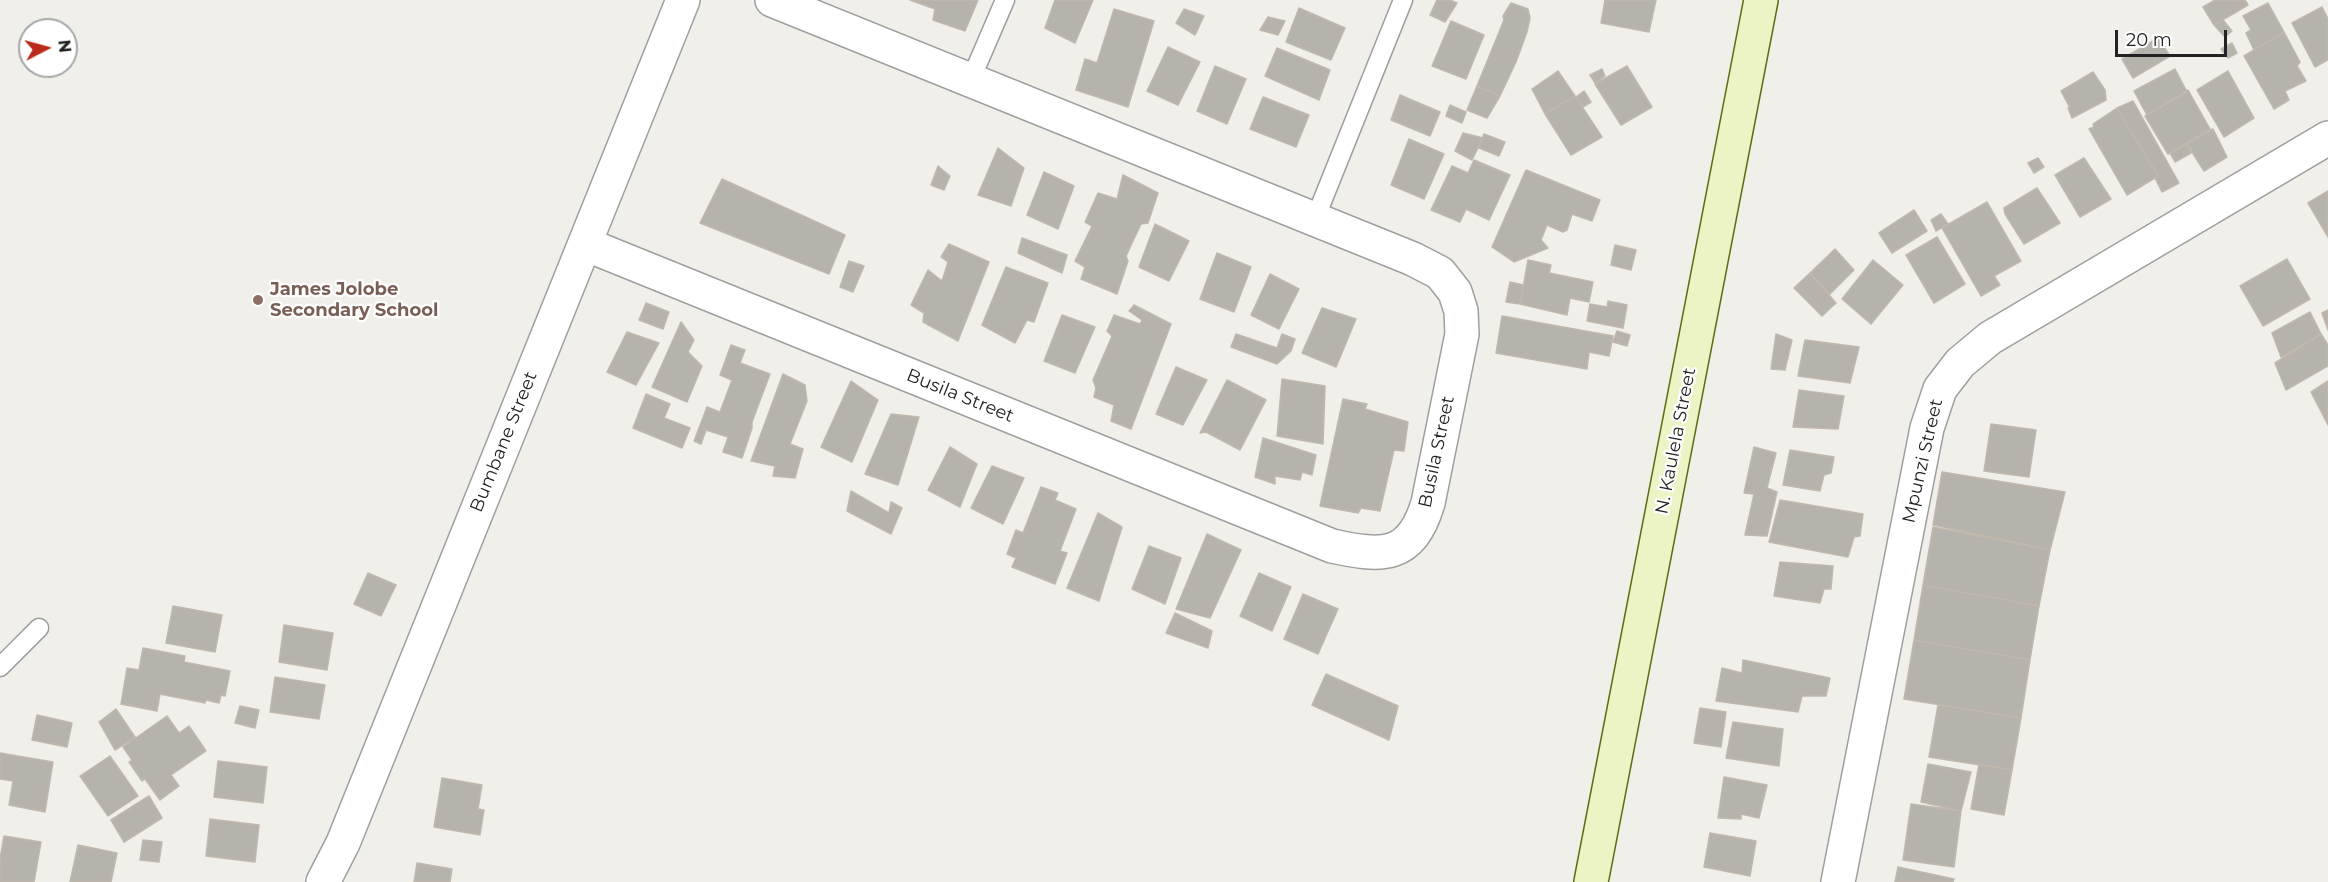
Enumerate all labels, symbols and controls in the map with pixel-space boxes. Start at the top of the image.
north arrow [18,18,78,78]
scale bar [2118,18,2230,56]
text: 20 m [2126,29,2172,51]
text: N [54,39,75,54]
place label: James Jolobe Secondary School [270,279,438,322]
marker: James Jolobe Secondary School [251,293,265,307]
street label: Busila Street [903,365,1017,427]
street label: N. Kaulela Street [1651,366,1701,516]
street label: Bumbane Street [466,369,542,515]
street label: Busila Street [1415,394,1459,510]
street label: Mpunzi Street [1898,397,1948,525]

